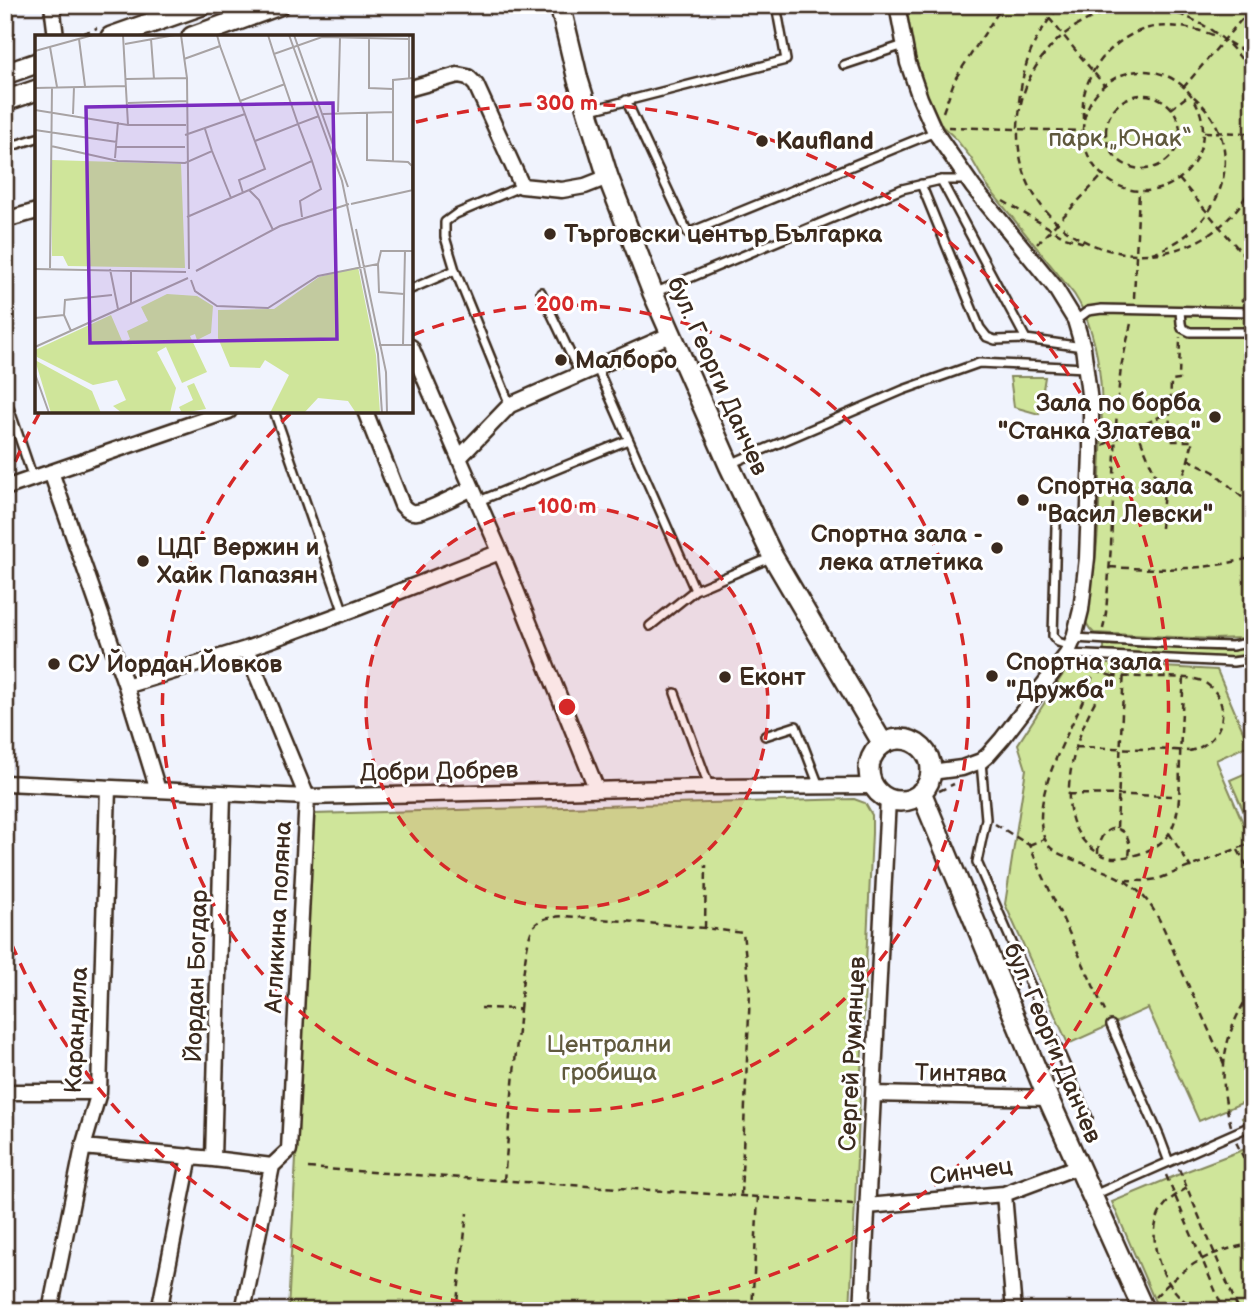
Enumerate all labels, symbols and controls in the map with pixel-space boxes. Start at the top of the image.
inset map [35,35,413,413]
text: 300 m [536,91,598,116]
park label: парк „Юнак“ [1048,124,1192,153]
place label: Kaufland [776,127,874,156]
marker: Kaufland [754,133,770,149]
place label: Търговски център Българка [564,220,883,249]
marker: Търговски център Българка [542,226,558,242]
street label: бул. Георги Данчев [661,273,774,480]
text: 200 m [536,292,598,317]
place label: Малборо [575,346,677,375]
marker: Малборо [553,352,569,368]
place label: Зала по борба "Станка Златева" [998,389,1202,446]
marker: Зала по борба "Станка Златева" [1207,409,1223,425]
place label: Спортна зала "Васил Левски" [1037,472,1213,529]
marker: Спортна зала "Васил Левски" [1015,492,1031,508]
text: 100 m [538,494,596,519]
place label: Спортна зала - лека атлетика [811,520,984,577]
place label: ЦДГ Вержин и Хайк Папазян [156,533,319,590]
marker: Спортна зала - лека атлетика [989,540,1005,556]
marker: ЦДГ Вержин и Хайк Папазян [135,553,151,569]
place label: СУ Йордан Йовков [68,648,282,679]
place label: Спортна зала "Дружба" [1006,648,1163,705]
marker: СУ Йордан Йовков [46,656,62,672]
place label: Еконт [739,663,806,692]
marker: Спортна зала "Дружба" [984,668,1000,684]
marker: Еконт [717,669,733,685]
centre of rings [555,695,579,719]
street label: Добри Добрев [360,756,519,787]
street label: Агликина поляна [259,820,298,1015]
street label: Йордан Богдар [179,889,214,1063]
street label: бул. Георги Данчев [997,939,1108,1148]
street label: Сергей Румянцев [833,955,872,1152]
street label: Карандила [59,966,94,1094]
park label: Централни гробища [547,1030,671,1087]
street label: Тинтява [915,1058,1007,1089]
street label: Синчец [928,1151,1014,1192]

